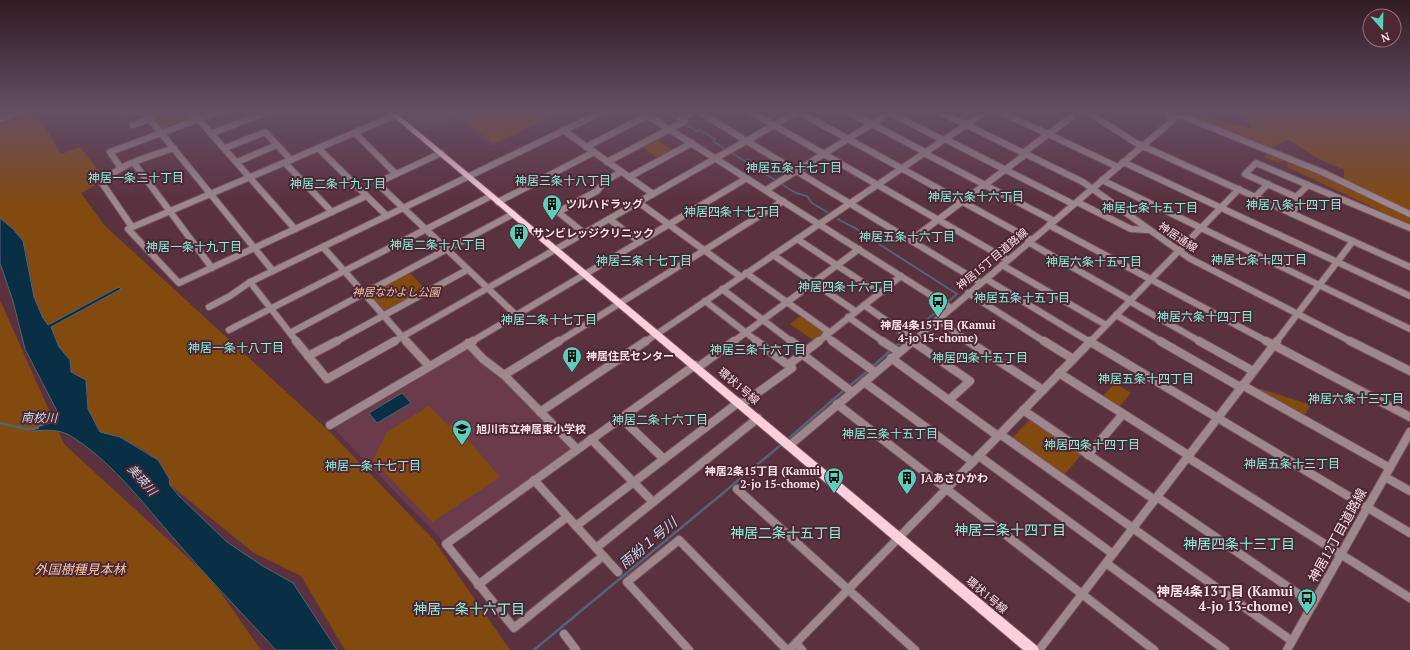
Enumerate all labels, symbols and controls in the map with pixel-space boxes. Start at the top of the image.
north arrow [1362,8,1402,48]
text: N [1378,29,1392,46]
district label: 神居五条十七丁目 [746,160,842,175]
district label: 神居一条二十丁目 [88,170,184,185]
district label: 神居三条十八丁目 [515,173,611,188]
district label: 神居二条十九丁目 [290,176,386,191]
district label: 神居六条十六丁目 [928,189,1024,204]
building icon: ツルハドラッグ [541,193,563,221]
place label: ツルハドラッグ [566,197,643,211]
district label: 神居八条十四丁目 [1246,197,1342,212]
district label: 神居七条十五丁目 [1102,200,1198,215]
district label: 神居四条十七丁目 [684,204,780,219]
street label: 神居通線 [1156,219,1200,255]
building icon: サンビレッジクリニック [508,222,530,250]
street label: 神居15丁目道路線 [954,225,1030,293]
place label: サンビレッジクリニック [533,226,654,240]
district label: 神居五条十六丁目 [859,229,955,244]
district label: 神居二条十八丁目 [390,237,486,252]
district label: 神居一条十九丁目 [146,239,242,254]
district label: 神居七条十四丁目 [1211,252,1307,267]
district label: 神居三条十七丁目 [596,253,692,268]
district label: 神居六条十五丁目 [1046,254,1142,269]
district label: 神居四条十六丁目 [798,279,894,294]
park label: 神居なかよし公園 [352,285,442,299]
bus stop icon: 神居4条15丁目 (Kamui 4-jo 15-chome) [927,290,949,318]
district label: 神居五条十五丁目 [974,290,1070,305]
district label: 神居六条十四丁目 [1157,309,1253,324]
district label: 神居二条十七丁目 [501,312,597,327]
place label: 神居4条15丁目 (Kamui 4-jo 15-chome) [880,318,996,345]
district label: 神居一条十八丁目 [188,340,284,355]
district label: 神居三条十六丁目 [710,342,806,357]
building icon: 神居住民センター [561,345,583,373]
place label: 神居住民センター [586,349,674,363]
district label: 神居四条十五丁目 [932,350,1028,365]
street label: 環状1号線 [715,365,763,407]
district label: 神居五条十四丁目 [1098,371,1194,386]
district label: 神居六条十三丁目 [1308,391,1404,406]
water label: 南校川 [21,410,59,425]
district label: 神居二条十六丁目 [612,412,708,427]
school or university icon: 旭川市立神居東小学校 [451,418,473,446]
place label: 旭川市立神居東小学校 [476,422,586,436]
district label: 神居三条十五丁目 [842,426,938,441]
district label: 神居四条十四丁目 [1044,437,1140,452]
district label: 神居五条十三丁目 [1244,456,1340,471]
district label: 神居一条十七丁目 [325,458,421,473]
water label: 美瑛川 [125,461,161,500]
place label: 神居2条15丁目 (Kamui 2-jo 15-chome) [705,464,820,491]
bus stop icon: 神居2条15丁目 (Kamui 2-jo 15-chome) [823,466,845,494]
building icon: JAあさひかわ [896,467,918,495]
place label: JAあさひかわ [921,471,988,485]
street label: 神居12丁目道路線 [1304,485,1370,585]
water label: 雨紛１号川 [615,512,682,572]
district label: 神居三条十四丁目 [954,520,1066,539]
district label: 神居二条十五丁目 [730,523,842,542]
district label: 神居四条十三丁目 [1183,534,1295,553]
park label: 外国樹種見本林 [34,560,127,578]
street label: 環状1号線 [963,574,1011,616]
place label: 神居4条13丁目 (Kamui 4-jo 13-chome) [1157,582,1293,615]
bus stop icon: 神居4条13丁目 (Kamui 4-jo 13-chome) [1296,587,1318,615]
district label: 神居一条十六丁目 [413,599,525,618]

